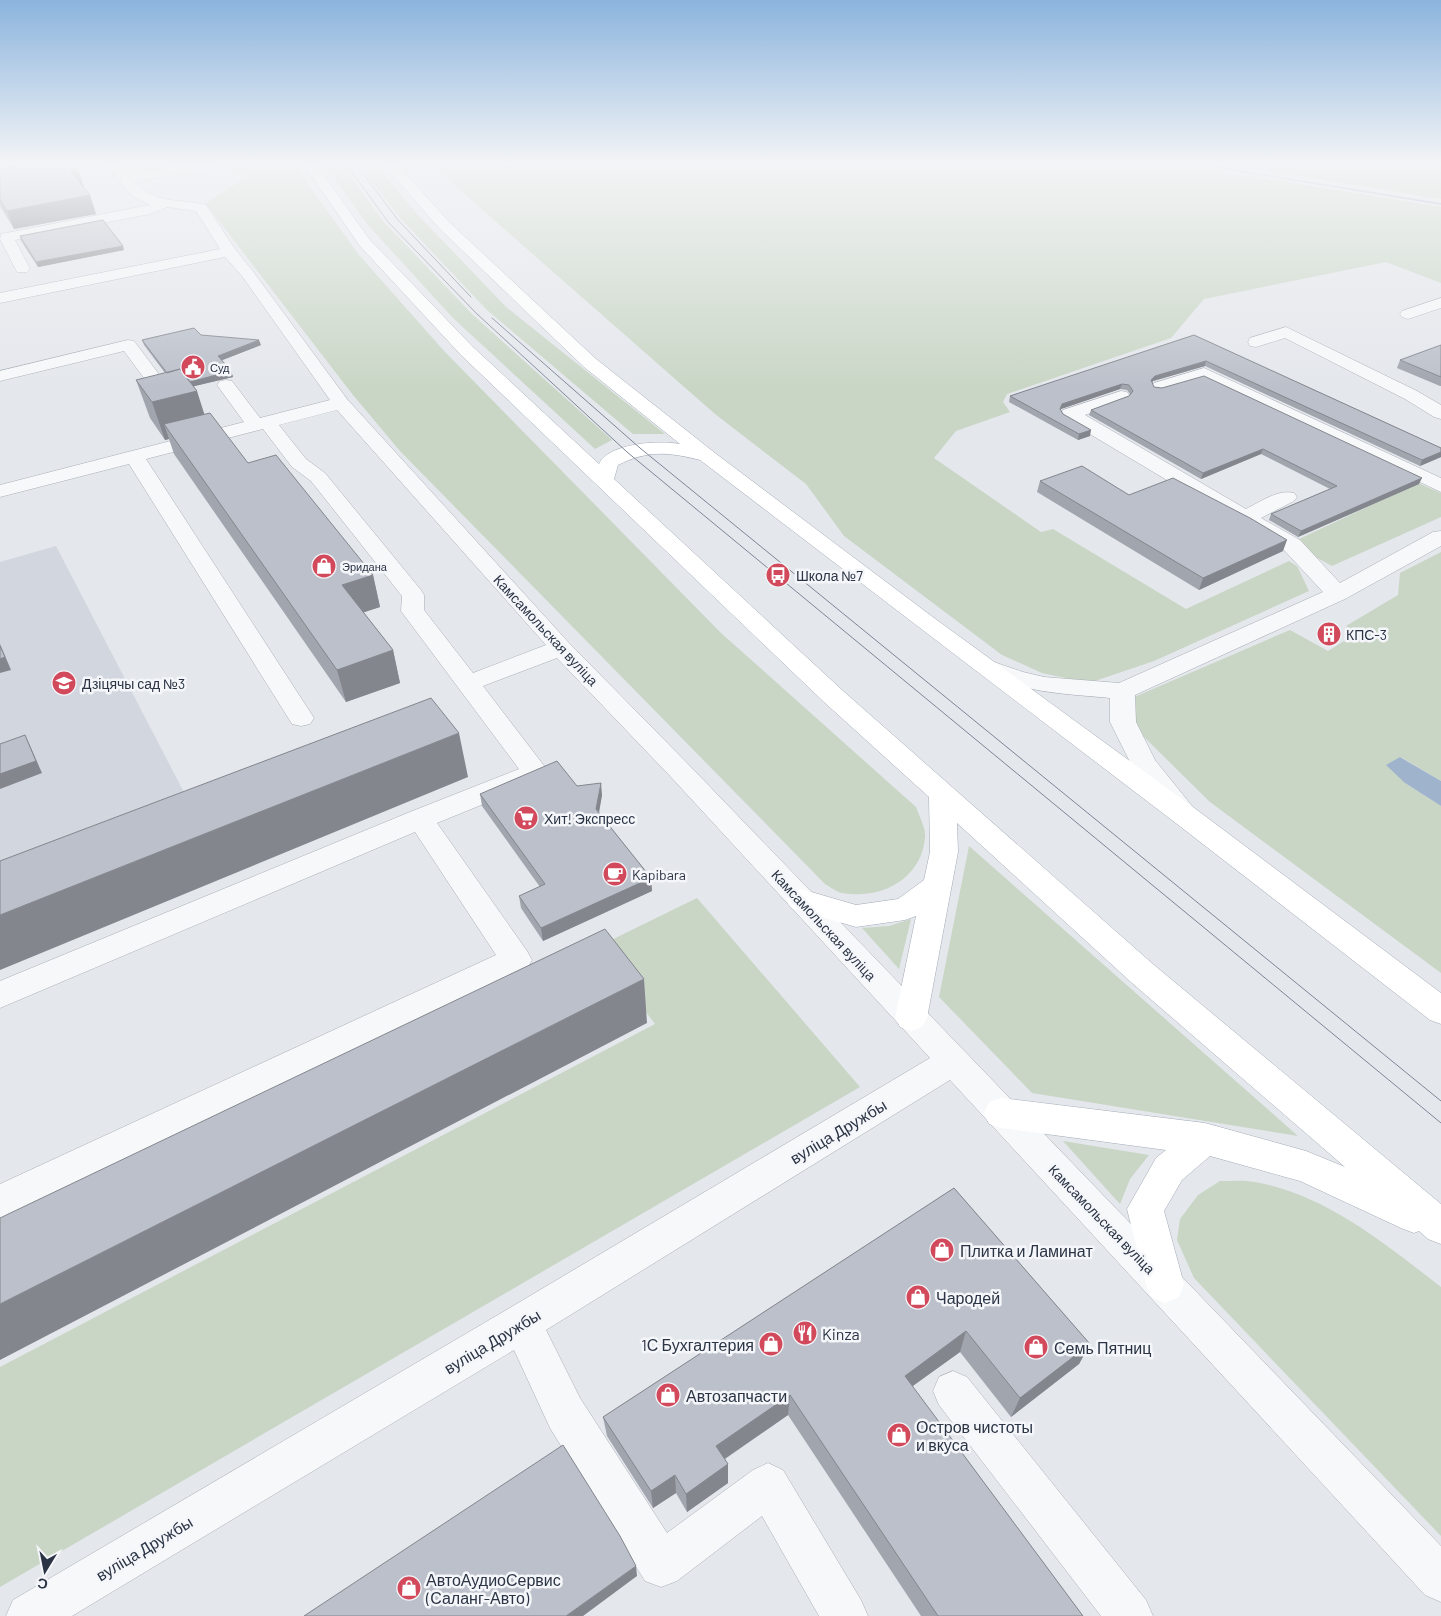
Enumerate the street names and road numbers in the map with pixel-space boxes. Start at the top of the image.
street label: Камсамольская вуліца [490,571,602,689]
street label: Камсамольская вуліца [768,866,880,984]
street label: вуліца Дружбы [786,1095,890,1167]
street label: Камсамольская вуліца [1045,1161,1159,1277]
street label: вуліца Дружбы [440,1305,544,1377]
street label: вуліца Дружбы [92,1512,196,1584]

